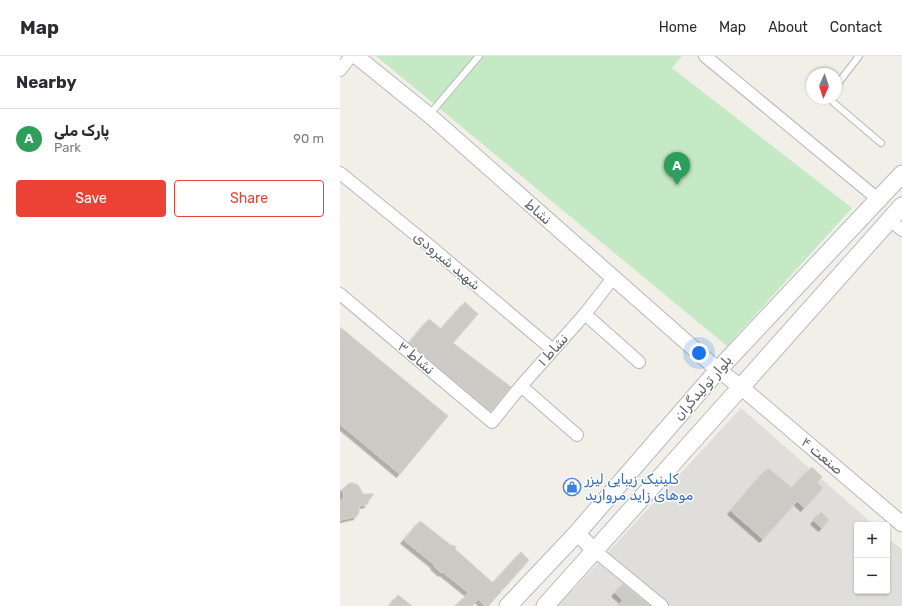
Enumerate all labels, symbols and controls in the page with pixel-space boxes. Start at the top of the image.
text: Map [20,16,59,39]
text: Home [659,19,697,36]
text: Map [719,19,746,36]
text: About [768,19,808,36]
text: Contact [830,19,882,36]
north arrow [806,68,842,104]
text: Nearby [16,72,77,92]
text: پارک ملی [54,122,109,140]
text: A [24,131,34,146]
text: 90 m [293,131,324,146]
text: Park [54,140,81,155]
pin: A [664,152,690,185]
button: Save [16,180,166,217]
button: Share [174,180,324,217]
street label: نشاط [521,196,555,228]
street label: شهید شیرودی [410,228,484,294]
street label: نشاط ۱ [534,330,572,370]
street label: نشاط ۳ [394,338,438,378]
your location [689,343,709,363]
street label: بلوار تولیدگران [670,352,736,424]
street label: صنعت ۴ [798,434,846,478]
place label: کلینیک زیبایی لیزر موهای زاید مروارید [584,471,694,504]
shop icon: کلینیک زیبایی لیزر موهای زاید مروارید [562,477,582,497]
map controls [854,522,890,594]
button: + [854,522,890,558]
button: − [854,558,890,594]

